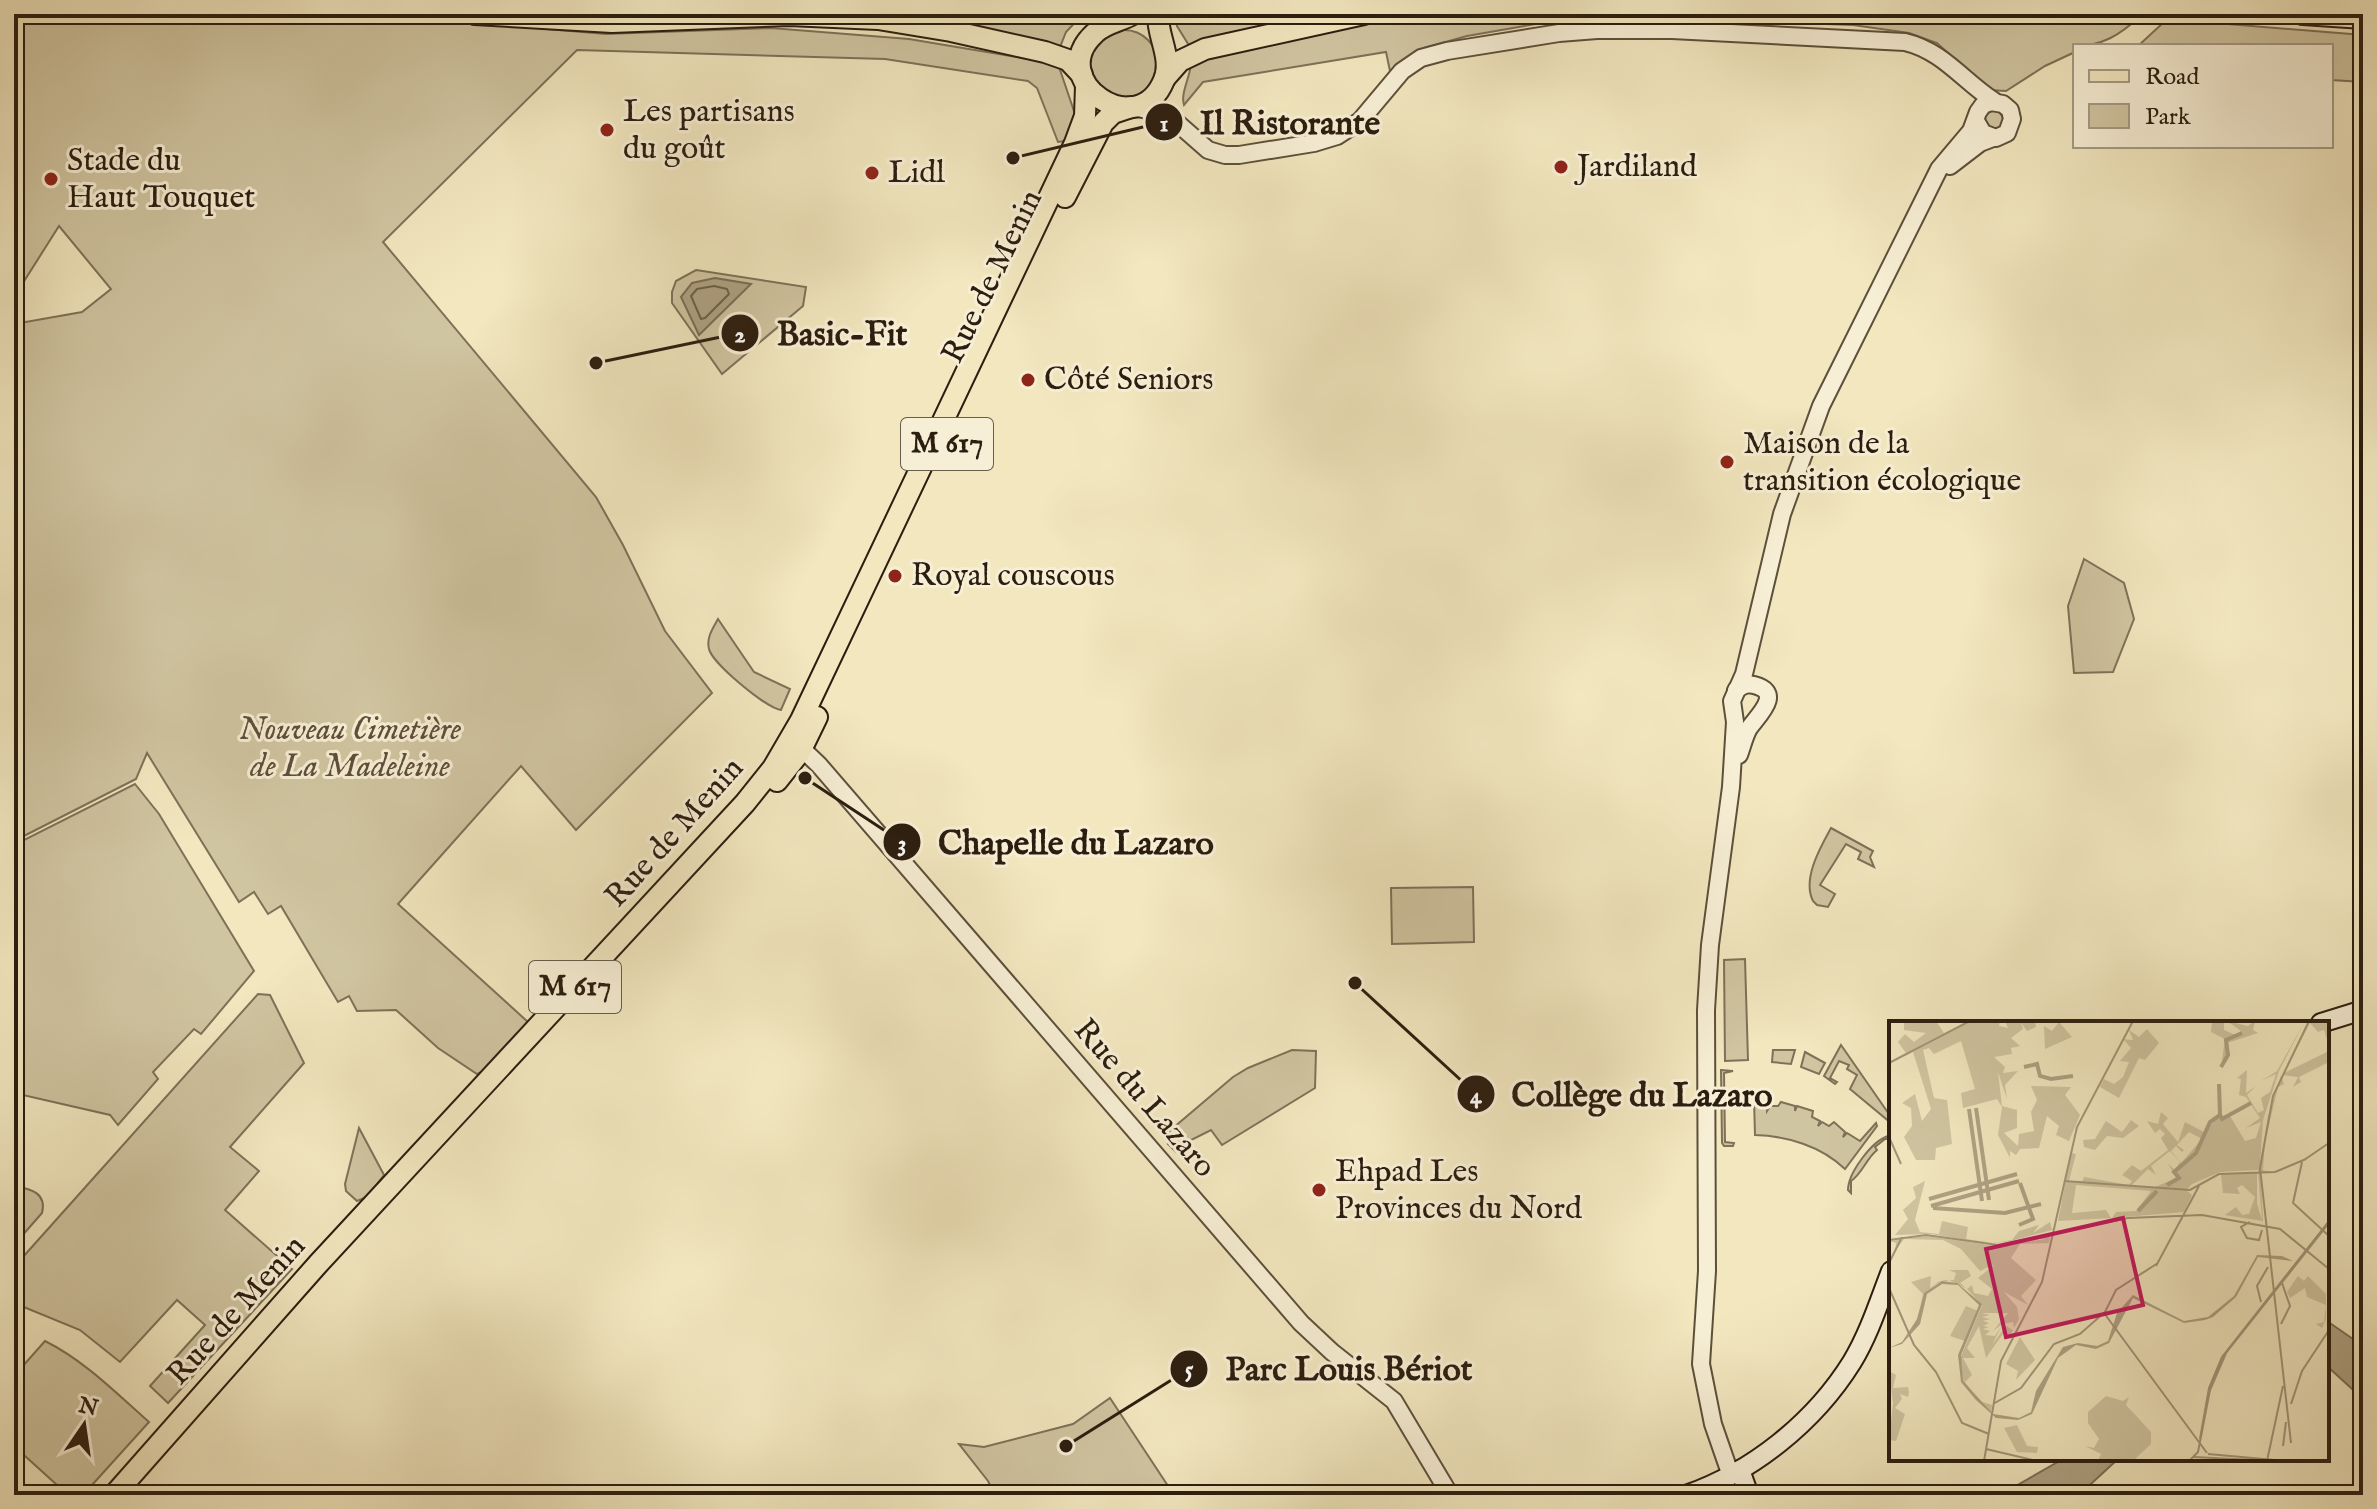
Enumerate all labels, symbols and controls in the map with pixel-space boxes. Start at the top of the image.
legend [2073,44,2333,148]
text: Road [2145,62,2199,93]
place label: Les partisans du goût [623,92,795,170]
callout: Il Ristorante [1144,93,1396,151]
text: Park [2145,102,2191,133]
text: Il Ristorante [1200,103,1381,146]
text: 1 [1160,109,1169,140]
marker: Les partisans du goût [598,121,616,139]
place label: Stade du Haut Touquet [67,141,255,219]
place label: Jardiland [1574,147,1698,188]
place label: Lidl [888,153,945,194]
marker: Jardiland [1552,158,1570,176]
marker: Lidl [863,164,881,182]
marker: Stade du Haut Touquet [42,170,60,188]
street label: Rue de Menin [933,183,1053,371]
callout: Basic-Fit [720,304,923,362]
text: Basic-Fit [777,314,908,357]
text: 2 [734,320,746,351]
place label: Côté Seniors [1044,360,1213,401]
marker: Côté Seniors [1019,371,1037,389]
road number: M 617 [901,418,993,470]
place label: Maison de la transition écologique [1743,424,2021,502]
marker: Maison de la transition écologique [1718,453,1736,471]
place label: Royal couscous [911,556,1115,597]
marker: Royal couscous [886,567,904,585]
park label: Nouveau Cimetière de La Madeleine [239,710,462,788]
street label: Rue de Menin [597,749,753,917]
callout: Chapelle du Lazaro [882,813,1230,871]
text: Chapelle du Lazaro [938,823,1214,866]
text: 3 [898,829,906,860]
road number: M 617 [529,961,621,1013]
street label: Rue du Lazaro [1064,1011,1224,1187]
inset map [1889,1021,2329,1461]
callout: Collège du Lazaro [1456,1065,1789,1123]
text: Collège du Lazaro [1511,1075,1773,1118]
text: 4 [1470,1081,1483,1112]
place label: Ehpad Les Provinces du Nord [1335,1152,1583,1230]
marker: Ehpad Les Provinces du Nord [1310,1181,1328,1199]
street label: Rue de Menin [159,1227,315,1395]
callout: Parc Louis Bériot [1169,1340,1488,1398]
text: Parc Louis Bériot [1226,1349,1473,1392]
text: 5 [1185,1355,1194,1386]
north arrow [44,1385,124,1465]
text: N [75,1391,100,1423]

